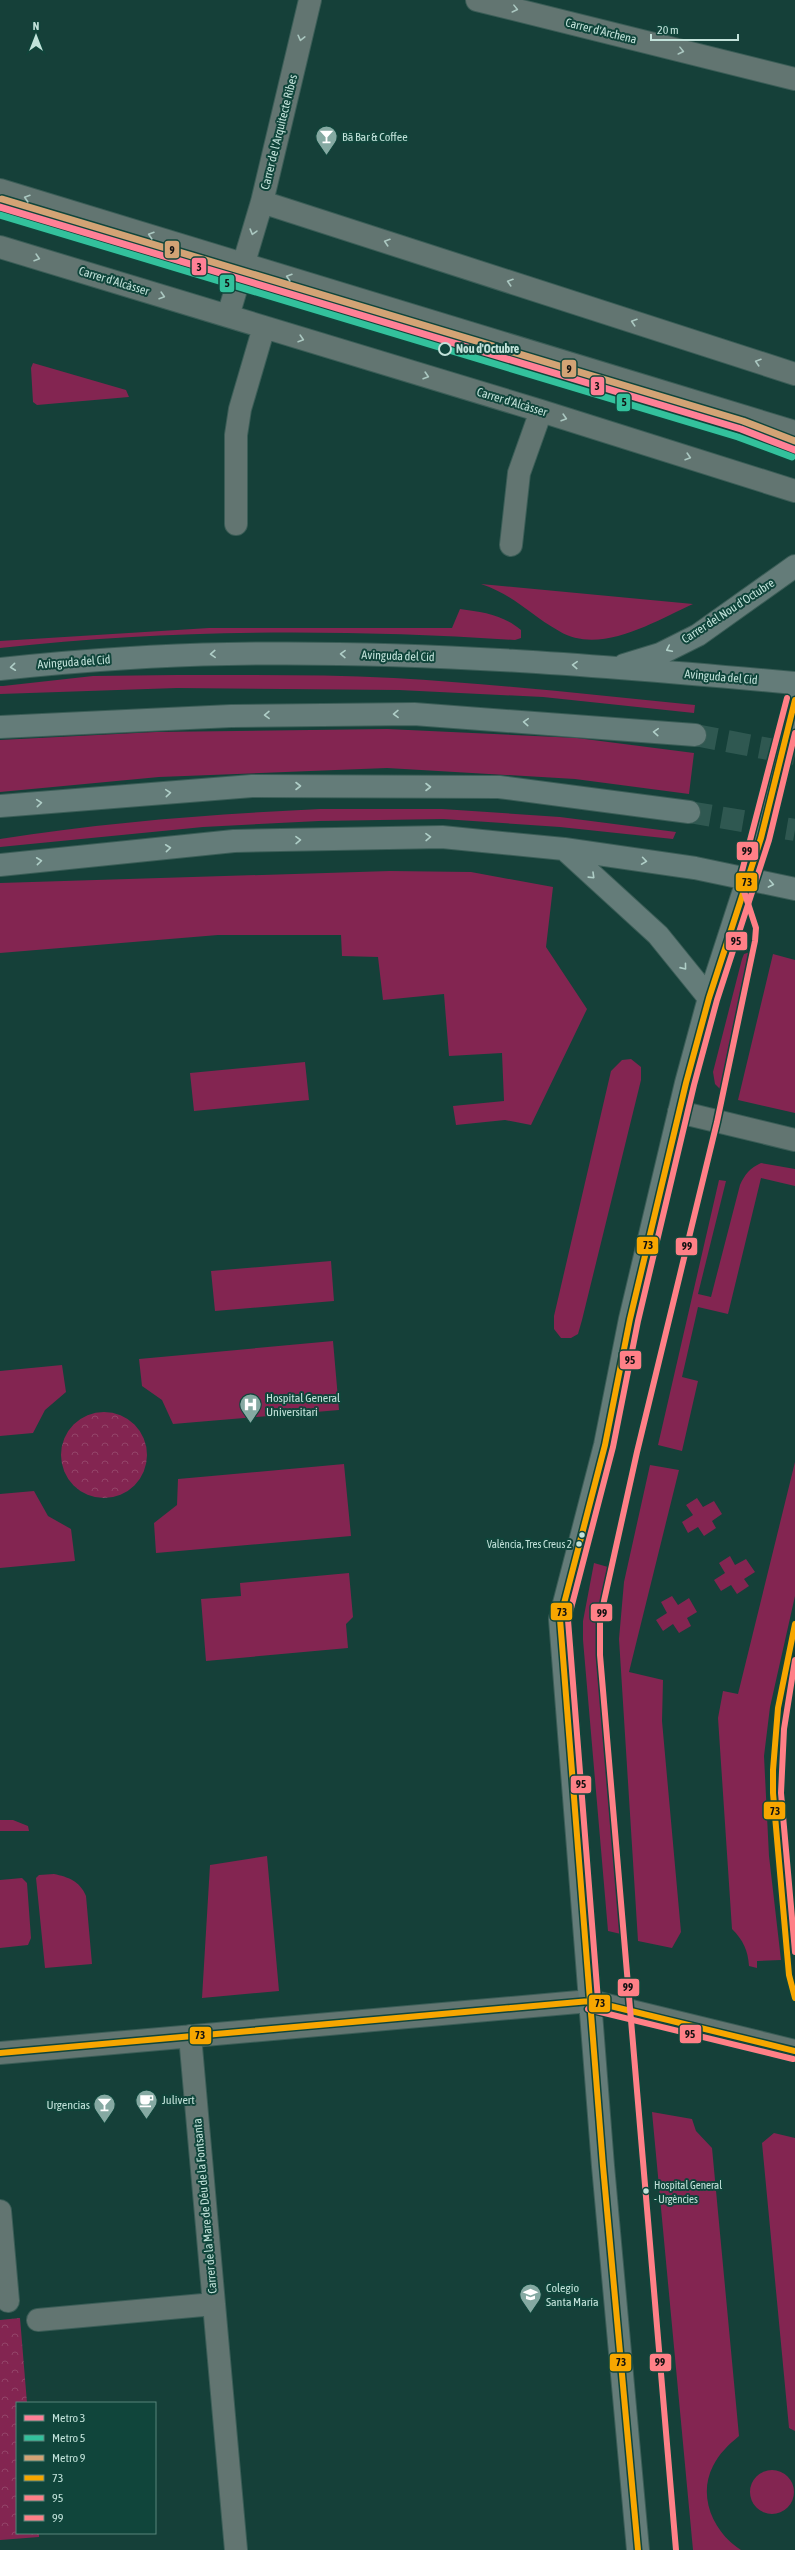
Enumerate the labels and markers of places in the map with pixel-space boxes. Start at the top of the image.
bar icon: Bā Bar & Coffee [313,124,339,157]
place label: Bā Bar & Coffee [342,130,408,144]
marker: Nou d'Octubre [438,342,452,356]
place label: Nou d'Octubre [456,342,520,356]
place label: Hospital General Universitari [266,1391,341,1419]
hospital icon: Hospital General Universitari [237,1392,263,1425]
unlabelled marker [577,1530,587,1540]
place label: València, Tres Creus 2 [487,1538,572,1550]
marker: València, Tres Creus 2 [574,1539,584,1549]
cafe icon: Julivert [134,2087,160,2120]
bar icon: Urgencias [92,2092,118,2125]
place label: Julivert [162,2093,195,2107]
place label: Urgencias [47,2098,90,2112]
place label: Hospital General - Urgències [654,2179,722,2205]
marker: Hospital General - Urgències [641,2186,651,2196]
place label: Colegio Santa María [546,2281,599,2309]
school or university icon: Colegio Santa María [517,2282,543,2315]

